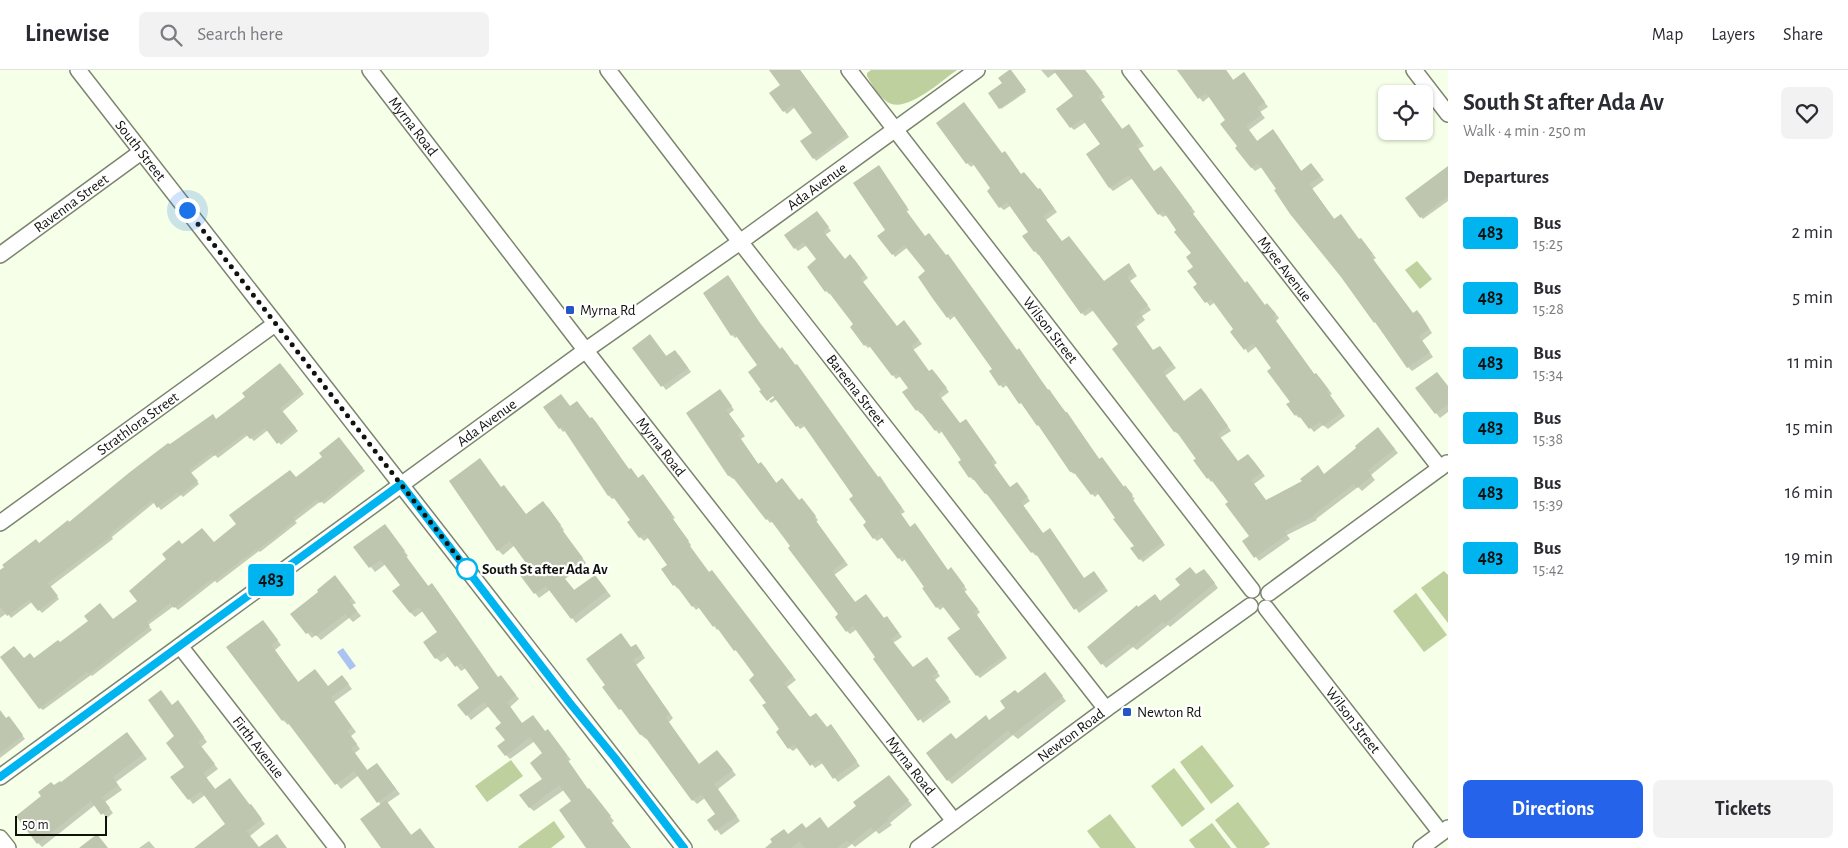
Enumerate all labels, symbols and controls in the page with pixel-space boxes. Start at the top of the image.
search box [139,12,489,57]
icon: search [157,21,185,49]
text: Linewise [25,22,109,46]
text: Search here [197,25,283,44]
text: Map [1652,26,1683,44]
text: Layers [1711,26,1755,44]
text: Share [1783,26,1823,44]
map controls [1378,85,1433,140]
button: locate [1378,85,1433,140]
button: heart [1781,87,1833,139]
text: South St after Ada Av [1463,91,1664,115]
street label: Myrna Road [386,94,440,159]
street label: South Street [112,118,169,184]
text: Walk · 4 min · 250 m [1463,123,1586,139]
street label: Ada Avenue [785,160,850,213]
text: Departures [1463,168,1549,187]
street label: Ravenna Street [31,171,111,236]
your location [175,198,200,223]
text: Bus [1533,214,1561,233]
text: 2 min [1792,223,1833,242]
text: 483 [1478,224,1503,242]
street label: Myee Avenue [1255,234,1314,304]
text: 15:25 [1533,236,1563,252]
text: Bus [1533,279,1561,298]
text: 5 min [1792,288,1833,307]
text: 483 [1478,289,1503,307]
street label: Wilson Street [1020,294,1080,366]
text: 15:28 [1533,301,1564,317]
place label: Myrna Rd [580,303,636,318]
marker: Myrna Rd [564,304,576,316]
text: Bus [1533,344,1561,363]
street label: Bareena Street [823,352,888,429]
text: 11 min [1787,353,1833,372]
text: 483 [1478,354,1503,372]
text: 15:34 [1533,366,1563,382]
street label: Strathlora Street [94,389,182,458]
street label: Ada Avenue [454,396,519,449]
text: Bus [1533,409,1561,428]
street label: Myrna Road [633,415,688,479]
text: 15 min [1786,418,1833,437]
text: 483 [1478,419,1503,437]
text: 15:38 [1533,431,1563,447]
text: Bus [1533,474,1561,493]
text: 16 min [1785,483,1833,502]
text: 483 [1478,484,1503,502]
text: 15:39 [1533,496,1563,512]
text: Bus [1533,539,1561,558]
text: 19 min [1785,548,1833,567]
text: 483 [1478,549,1503,567]
marker: South St after Ada Av [456,558,478,580]
text: 15:42 [1533,561,1564,577]
place label: South St after Ada Av [482,562,608,577]
line badge: 483 [242,564,300,596]
text: 483 [258,571,284,589]
street label: Wilson Street [1323,685,1383,756]
place label: Newton Rd [1137,705,1202,720]
street label: Newton Road [1035,706,1107,765]
marker: Newton Rd [1121,706,1133,718]
street label: Firth Avenue [230,714,287,781]
street label: Myrna Road [883,734,938,798]
button: Directions [1463,780,1643,838]
button: Tickets [1653,780,1833,838]
scale bar [15,813,108,836]
text: 50 m [22,818,49,832]

